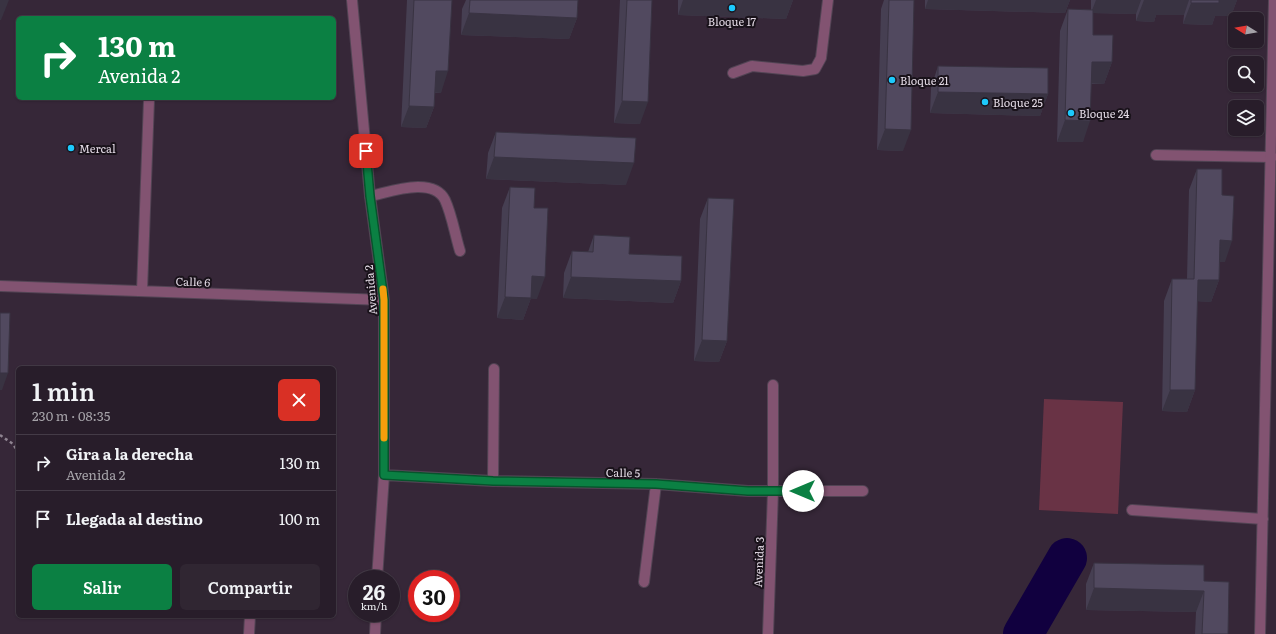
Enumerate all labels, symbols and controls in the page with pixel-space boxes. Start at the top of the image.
marker: Bloque 17 [727,3,737,13]
north arrow [1228,12,1264,48]
map controls [1228,12,1264,136]
place label: Bloque 17 [708,13,757,29]
text: 130 m [98,24,176,66]
icon: right [32,32,84,84]
button: search [1228,56,1264,92]
text: Avenida 2 [98,62,180,89]
place label: Bloque 21 [900,72,949,88]
marker: Bloque 21 [887,75,897,85]
place label: Bloque 25 [993,94,1043,110]
marker: Bloque 25 [980,97,990,107]
button: layers [1228,100,1264,136]
place label: Bloque 24 [1079,105,1129,121]
marker: Bloque 24 [1066,108,1076,118]
pin [349,134,383,168]
place label: Mercal [79,140,116,156]
icon: arrive [355,140,377,162]
marker: Mercal [66,143,76,153]
street label: Avenida 2 [360,264,380,316]
street label: Calle 6 [175,272,211,290]
text: 1 min [32,373,95,408]
button: close [278,379,320,421]
text: 230 m · 08:35 [32,406,110,425]
text: Gira a la derecha [66,442,193,465]
text: 130 m [280,451,320,474]
icon: right [32,452,54,474]
street label: Calle 5 [606,464,641,480]
text: Avenida 2 [66,465,125,484]
position arrow [782,470,824,512]
text: Llegada al destino [66,507,203,530]
text: 100 m [279,507,320,530]
icon: arrive [32,508,54,530]
street label: Avenida 3 [749,536,767,588]
button: Salir [32,564,172,610]
button: Compartir [180,564,320,610]
speed limit sign: 30 [408,570,460,622]
text: 26 [363,576,385,606]
text: km/h [361,598,387,613]

